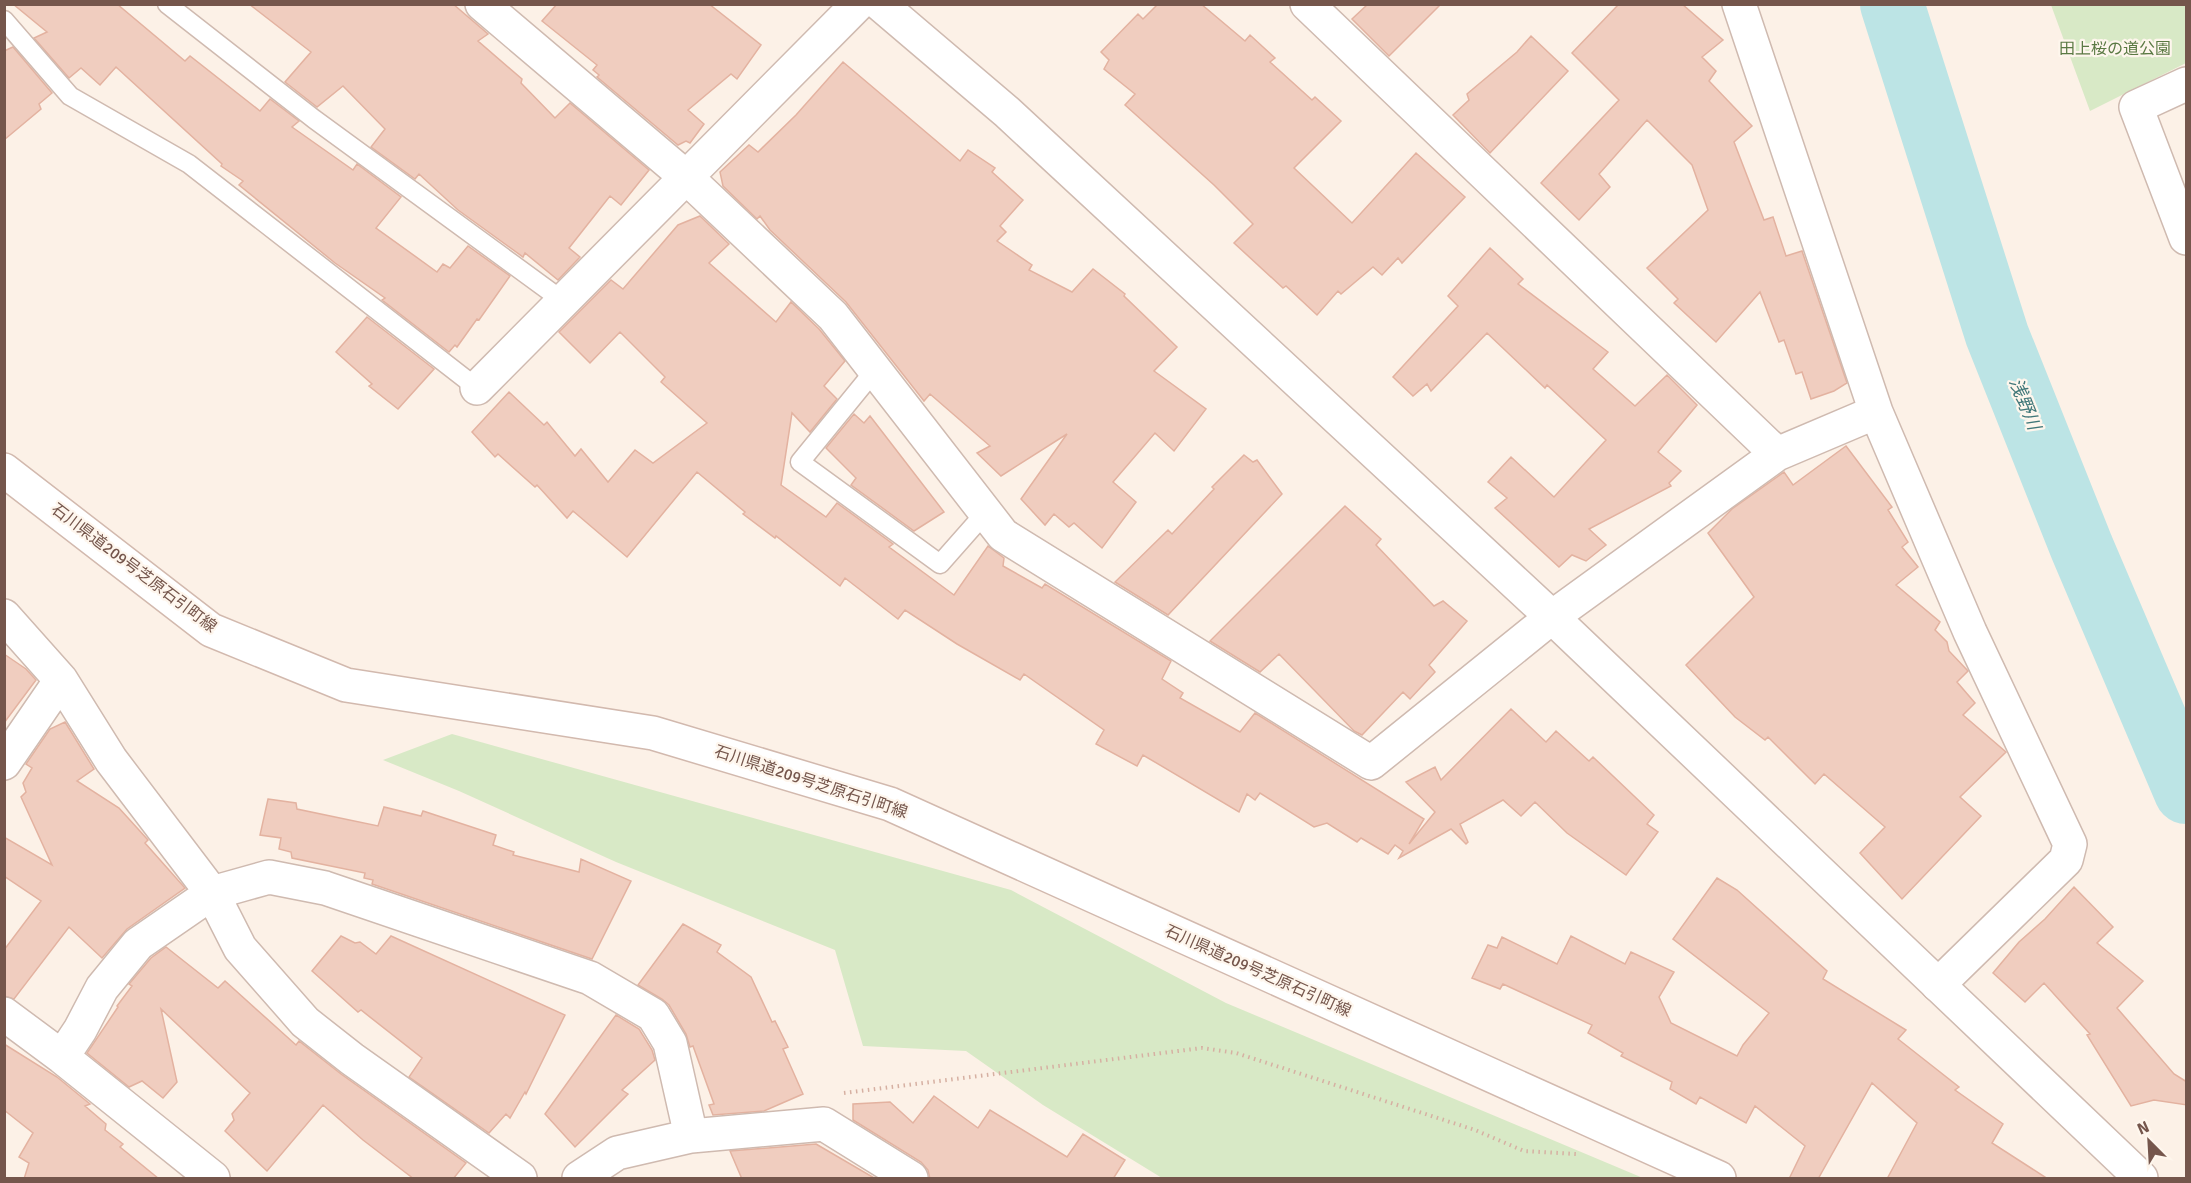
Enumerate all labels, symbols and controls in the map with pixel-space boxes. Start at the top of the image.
park label: 田上桜の道公園 [2059,39,2171,59]
water label: 浅野川 [2005,375,2046,435]
street label: 石川県道209号芝原石引町線 [47,499,221,637]
street label: 石川県道209号芝原石引町線 [712,741,910,823]
street label: 石川県道209号芝原石引町線 [1162,921,1354,1021]
north arrow [2119,1111,2179,1171]
text: N [2134,1117,2152,1140]

